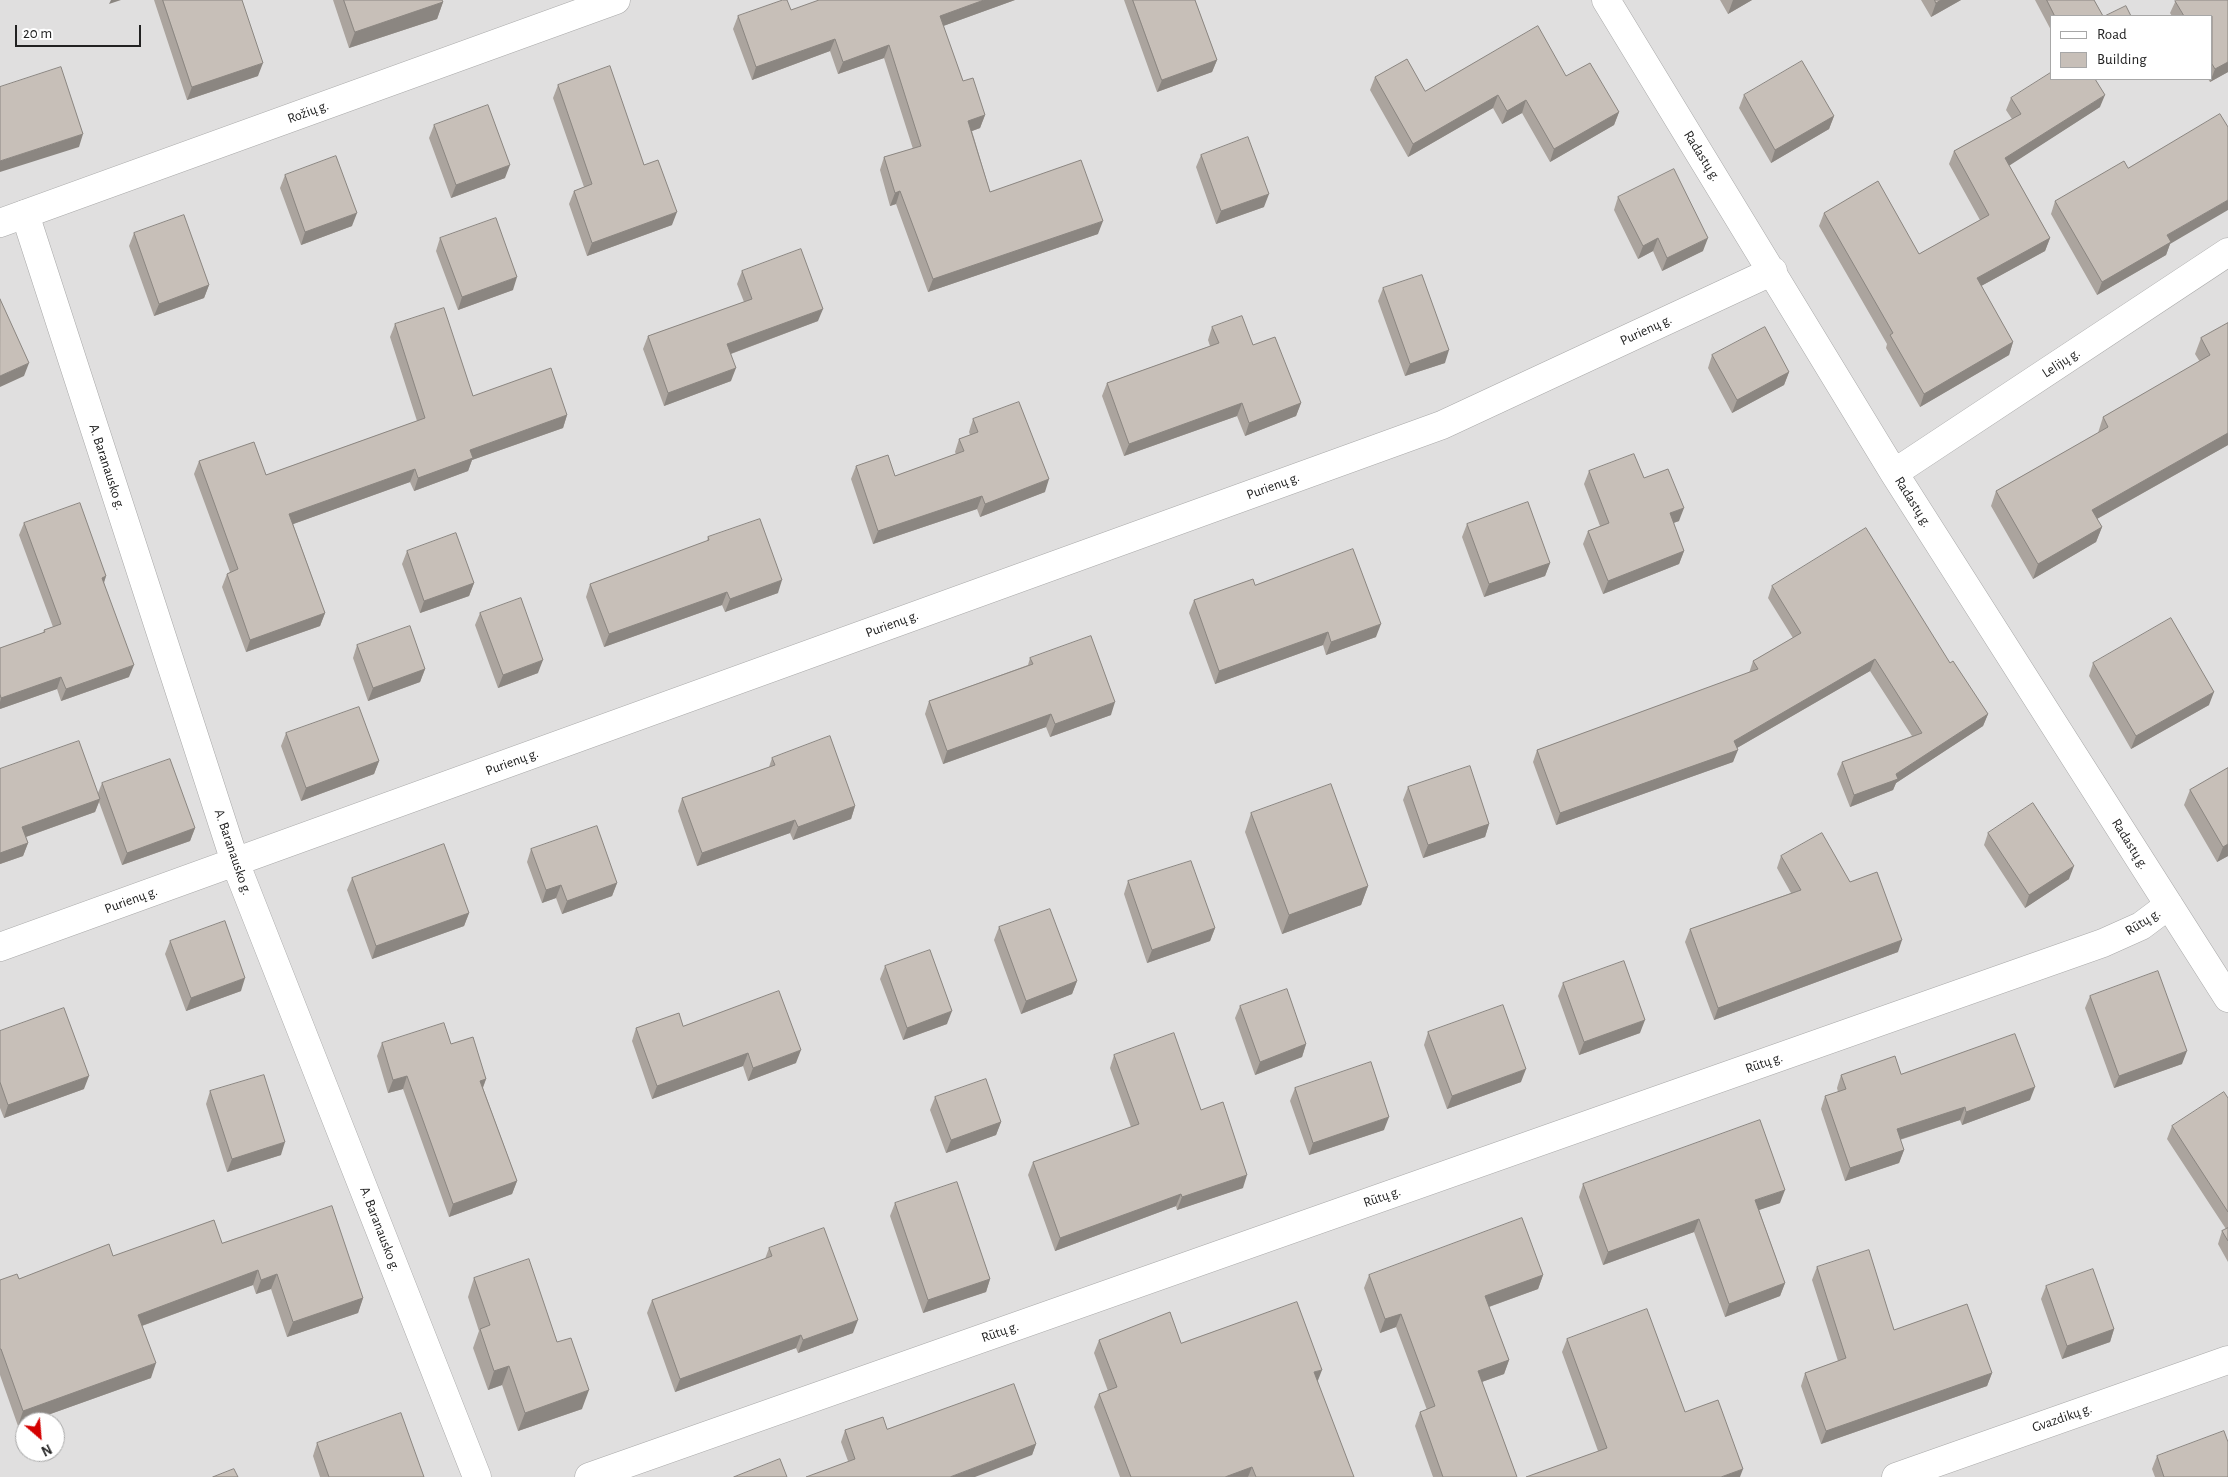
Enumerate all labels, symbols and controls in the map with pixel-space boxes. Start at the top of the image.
scale bar [18,15,144,47]
legend [2050,15,2213,80]
text: 20 m [23,26,52,41]
text: Road [2097,27,2127,42]
text: Building [2097,52,2147,67]
street label: Rožių g. [285,97,331,127]
street label: Radastų g. [1680,127,1724,185]
street label: Purienų g. [1617,311,1675,349]
street label: Lelijų g. [2039,344,2083,382]
street label: A. Baranausko g. [85,422,129,512]
street label: Purienų g. [1244,469,1302,503]
street label: Radastų g. [1891,473,1935,531]
street label: Purienų g. [863,607,921,641]
street label: Purienų g. [483,745,541,779]
street label: A. Baranausko g. [210,807,256,897]
street label: Radastų g. [2108,815,2152,873]
street label: Purienų g. [102,883,160,917]
street label: Rūtų g. [2122,905,2164,939]
street label: Rūtų g. [1743,1049,1785,1077]
street label: Rūtų g. [1361,1183,1403,1211]
street label: A. Baranausko g. [356,1184,404,1274]
street label: Rūtų g. [979,1318,1021,1346]
street label: Gvazdikų g. [2030,1400,2094,1436]
north arrow [15,1412,65,1462]
text: N [39,1441,54,1458]

